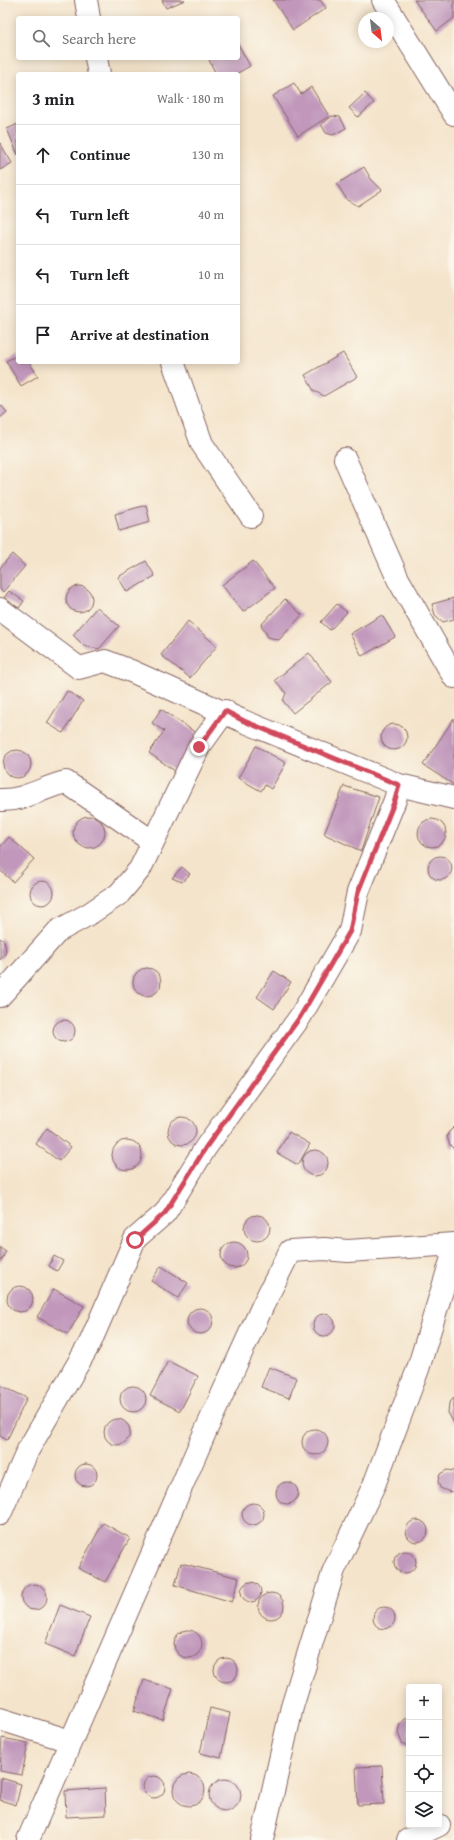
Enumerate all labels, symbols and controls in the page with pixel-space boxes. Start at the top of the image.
north arrow [358,12,394,48]
search box [16,16,240,60]
icon: search [30,27,52,49]
text: Search here [62,28,136,49]
text: 3 min [32,86,74,111]
text: Walk · 180 m [157,89,224,108]
icon: ahead [32,144,54,166]
text: Continue [70,144,131,165]
text: 130 m [192,145,224,164]
icon: left [32,204,54,226]
text: Turn left [70,204,129,225]
text: 40 m [198,205,224,224]
icon: left [32,264,54,286]
text: Turn left [70,264,129,285]
text: 10 m [198,265,224,284]
icon: arrive [32,324,54,346]
text: Arrive at destination [70,324,209,345]
route end [190,738,208,756]
route start [126,1231,144,1249]
map controls [406,1684,442,1828]
button: + [406,1684,442,1720]
button: − [406,1720,442,1756]
button: locate [406,1756,442,1792]
button: layers [406,1792,442,1828]

